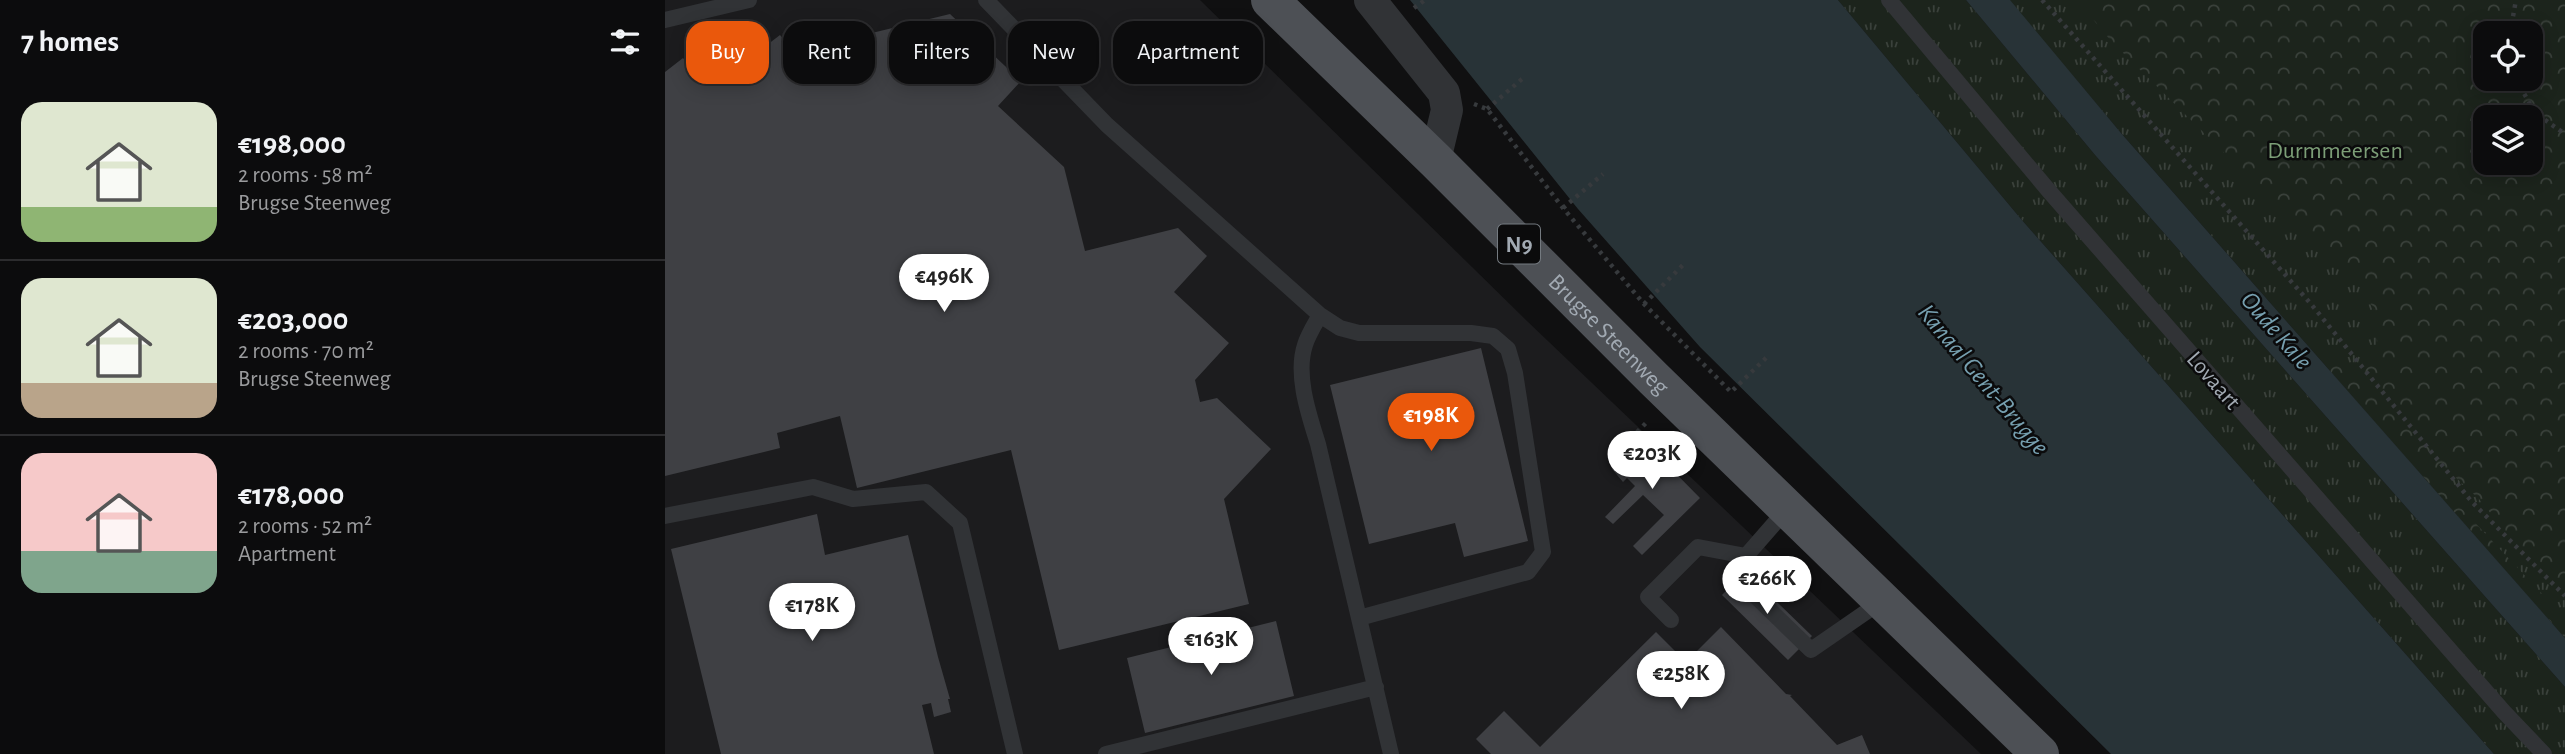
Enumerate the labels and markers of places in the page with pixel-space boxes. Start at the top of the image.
pin: €496K [895,254,993,314]
pin: €198K [1382,393,1480,453]
pin: €203K [1603,432,1701,491]
pin: €266K [1718,556,1816,616]
pin: €178K [763,584,861,643]
pin: €163K [1162,618,1260,677]
pin: €258K [1632,652,1730,711]

